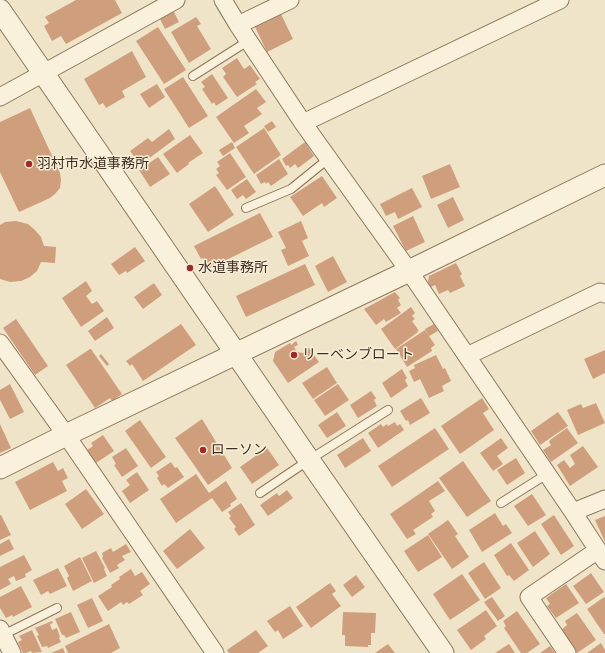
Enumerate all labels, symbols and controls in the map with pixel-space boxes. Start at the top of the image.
place label: 羽村市水道事務所 [37,156,149,172]
marker: 羽村市水道事務所 [24,159,34,169]
place label: 水道事務所 [198,260,268,276]
marker: 水道事務所 [185,263,195,273]
place label: リーベンブロート [302,347,414,363]
marker: リーベンブロート [289,350,299,360]
place label: ローソン [211,442,267,458]
marker: ローソン [198,445,208,455]

